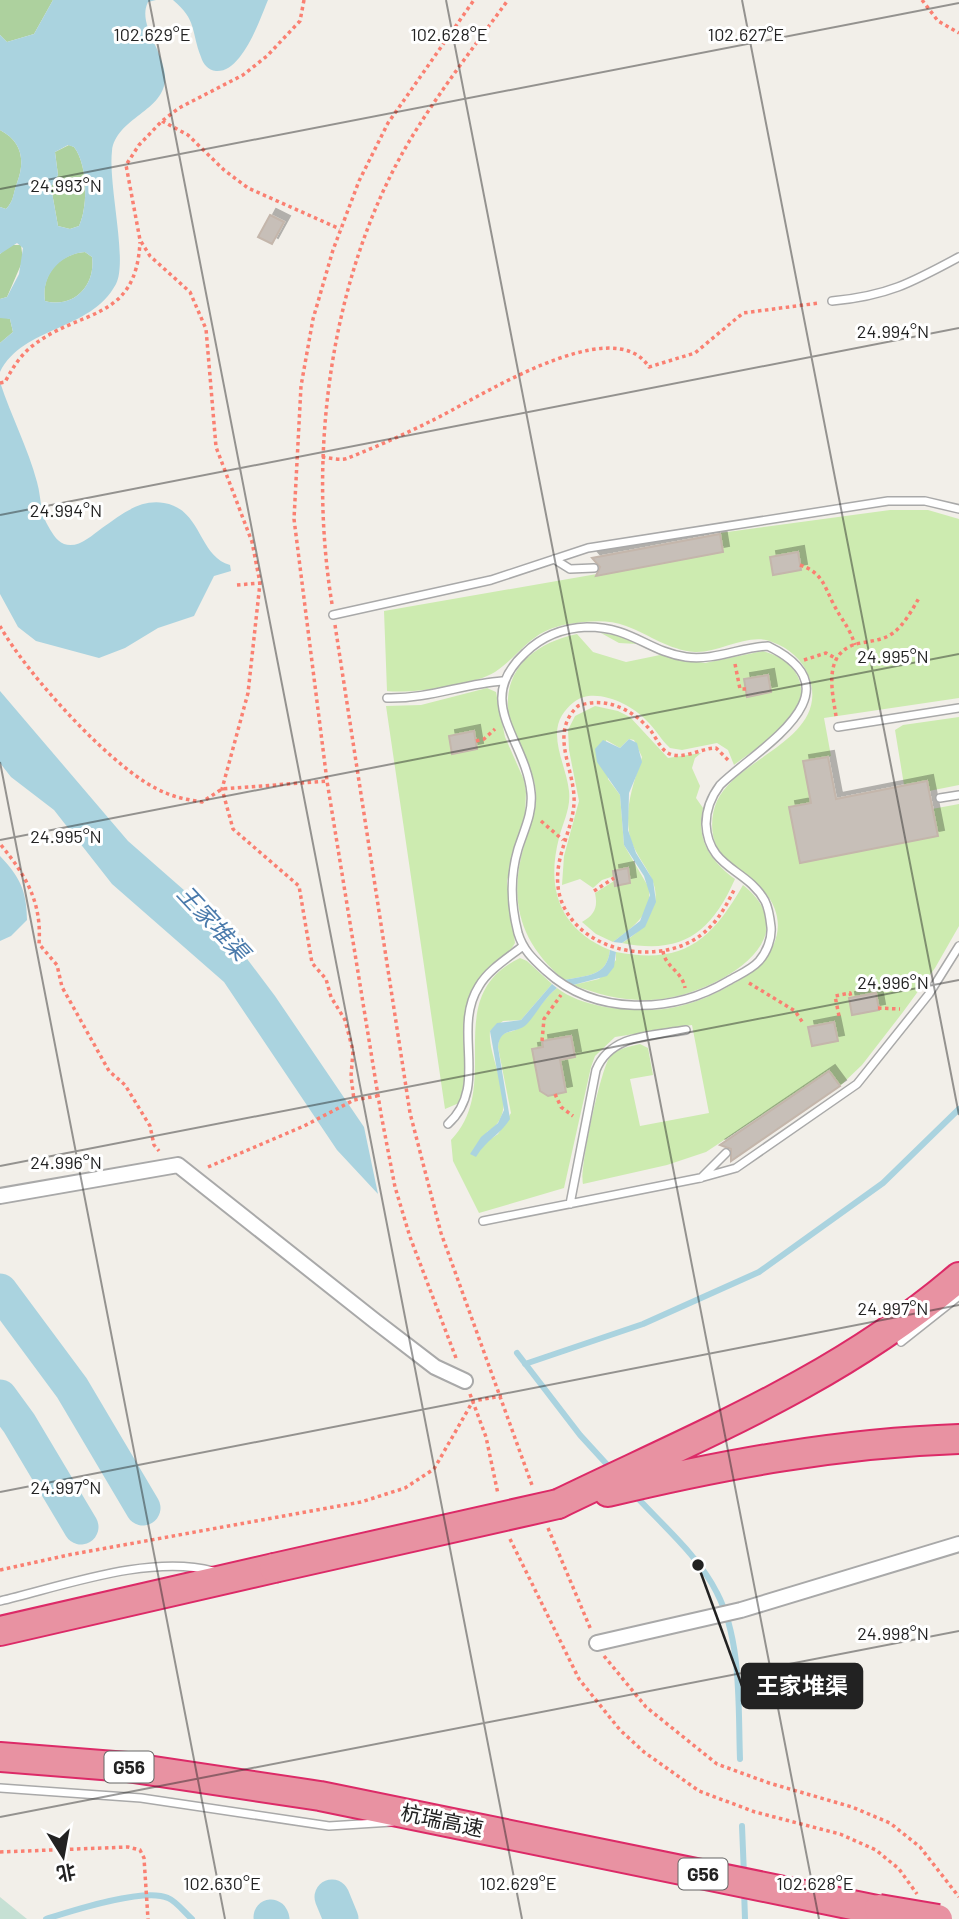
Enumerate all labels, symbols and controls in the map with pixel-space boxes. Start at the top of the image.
text: 102.629°E [113,23,191,45]
text: 102.628°E [410,23,488,45]
text: 102.627°E [708,23,784,45]
text: 24.993°N [30,174,102,196]
text: 24.994°N [857,320,929,342]
text: 24.994°N [30,499,102,521]
text: 24.995°N [857,645,929,667]
text: 24.995°N [30,825,102,847]
water label: 王家堆渠 [172,879,257,968]
text: 24.996°N [857,971,929,993]
text: 24.996°N [30,1151,102,1173]
text: 24.997°N [858,1297,928,1319]
text: 24.997°N [31,1476,101,1498]
text: 24.998°N [857,1622,929,1644]
callout: 王家堆渠 [742,1664,862,1708]
text: 王家堆渠 [756,1671,848,1699]
road number: G56 [104,1751,154,1782]
street label: 杭瑞高速 [399,1799,486,1840]
north arrow [28,1821,98,1891]
road number: G56 [678,1858,728,1890]
text: 北 [55,1860,78,1886]
text: 102.630°E [183,1872,261,1894]
text: 102.629°E [479,1872,557,1894]
text: 102.628°E [776,1872,854,1894]

